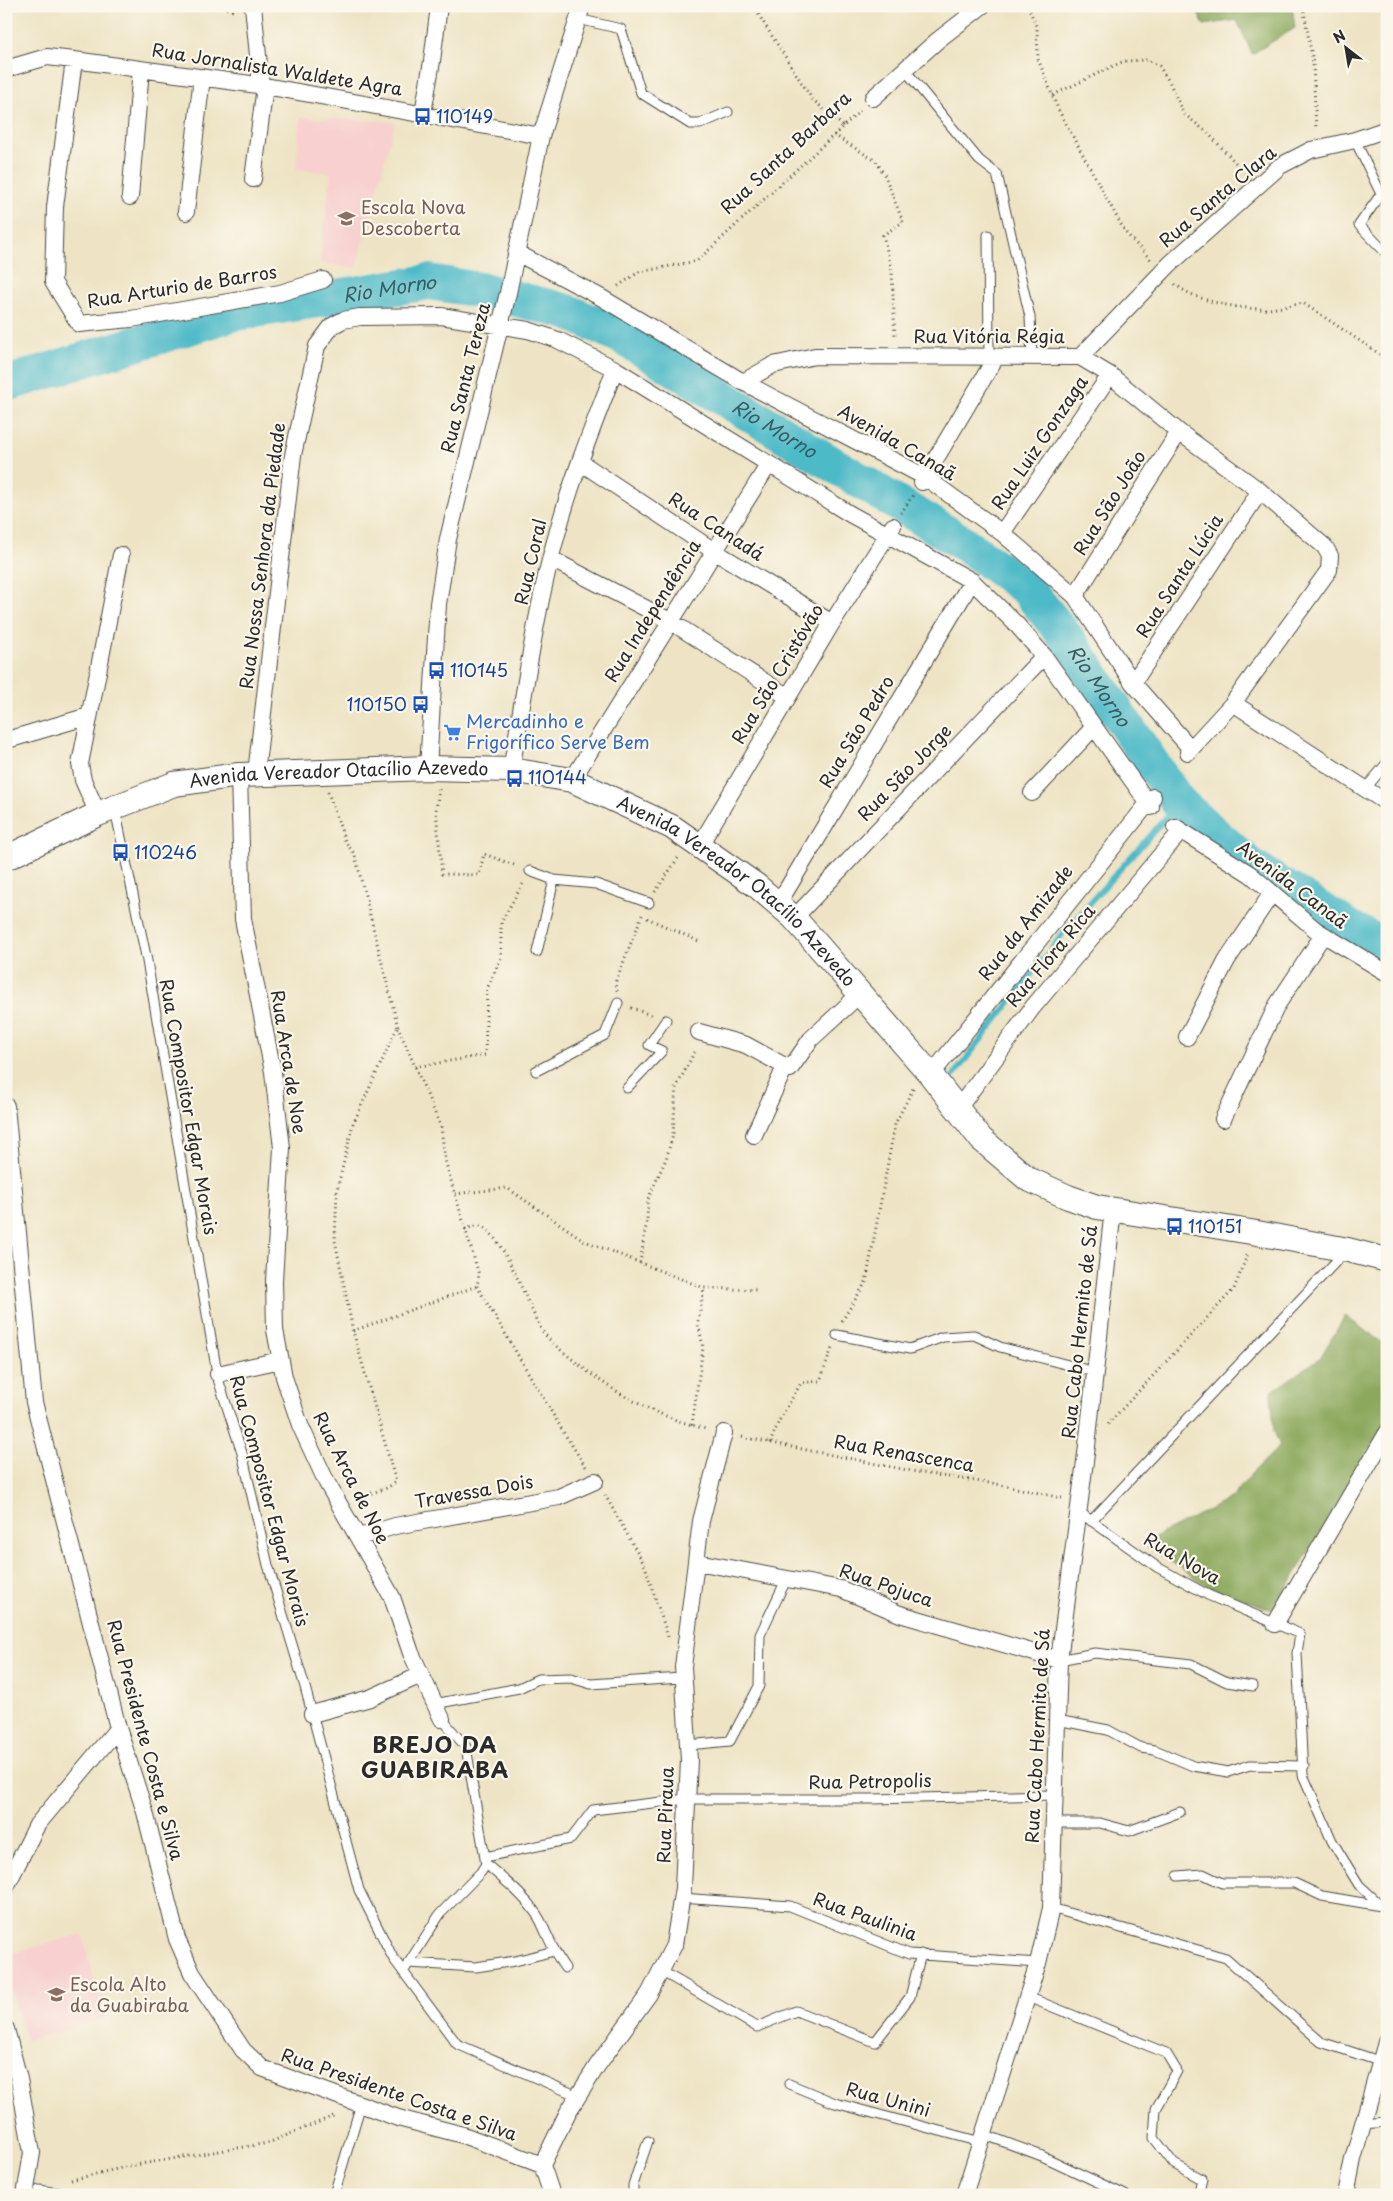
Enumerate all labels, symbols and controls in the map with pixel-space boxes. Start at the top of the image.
north arrow [1320,22,1370,72]
text: N [1329,25,1349,48]
street label: Rua Jornalista Waldete Agra [150,35,404,102]
street label: Rua Santa Barbara [714,84,857,220]
place label: 110149 [436,102,493,129]
bus stop icon: 110149 [412,107,432,127]
street label: Rua Santa Clara [1153,138,1282,253]
place label: Escola Nova Descoberta [361,193,465,241]
school or university icon: Escola Nova Descoberta [337,208,357,228]
street label: Rua Arturio de Barros [85,257,279,314]
water label: Rio Morno [340,267,440,309]
street label: Rua Santa Tereza [433,299,496,456]
street label: Rua Vitória Régia [913,322,1065,349]
street label: Rua Luiz Gonzaga [984,369,1094,515]
water label: Rio Morno [727,392,824,465]
street label: Avenida Canaã [834,397,962,487]
street label: Rua Nossa Senhora da Piedade [232,421,291,691]
street label: Rua São João [1066,445,1152,560]
street label: Rua Canadá [664,485,770,567]
street label: Rua Santa Lúcia [1128,507,1229,642]
street label: Rua Coral [507,516,553,607]
street label: Rua Independência [597,534,707,687]
street label: Rua São Cristóvão [724,598,829,749]
water label: Rio Morno [1062,638,1139,733]
place label: 110145 [450,656,508,683]
bus stop icon: 110145 [426,661,446,681]
street label: Rua São Pedro [811,670,900,793]
place label: 110150 [346,690,407,717]
bus stop icon: 110150 [411,695,431,715]
place label: Mercadinho e Frigorífico Serve Bem [466,707,650,755]
street label: Rua São Jorge [851,717,957,827]
supermarket icon: Mercadinho e Frigorífico Serve Bem [442,722,462,742]
street label: Avenida Vereador Otacílio Azevedo [187,753,489,794]
place label: 110144 [528,763,587,790]
bus stop icon: 110144 [504,768,524,788]
street label: Avenida Vereador Otacílio Azevedo [613,788,863,992]
street label: Avenida Canaã [1232,833,1354,934]
place label: 110246 [134,838,197,865]
bus stop icon: 110246 [110,843,130,863]
street label: Rua da Amizade [971,858,1079,986]
street label: Rua Flora Rica [999,897,1101,1012]
street label: Rua Compositor Edgar Morais [154,977,225,1237]
street label: Rua Arca de Noe [265,988,314,1136]
place label: 110151 [1188,1212,1242,1239]
bus stop icon: 110151 [1164,1217,1184,1237]
street label: Rua Cabo Hermito de Sá [1054,1223,1103,1440]
street label: Rua Compositor Edgar Morais [224,1372,317,1629]
street label: Rua Arca de Noe [307,1406,397,1548]
street label: Rua Renascenca [832,1427,977,1478]
street label: Travessa Dois [412,1467,535,1514]
street label: Rua Nova [1139,1525,1226,1591]
street label: Rua Pojuca [836,1556,938,1613]
street label: Rua Presidente Costa e Silva [101,1616,192,1863]
street label: Rua Cabo Hermito de Sá [1017,1627,1056,1844]
district label: BREJO DA GUABIRABA [361,1727,509,1785]
street label: Rua Piraua [649,1766,680,1864]
street label: Rua Petropolis [808,1766,932,1795]
street label: Rua Paulinia [810,1884,921,1947]
place label: Escola Alto da Guabiraba [70,1970,190,2018]
school or university icon: Escola Alto da Guabiraba [46,1985,66,2005]
street label: Rua Presidente Costa e Silva [278,2040,521,2147]
street label: Rua Unini [843,2074,934,2123]

